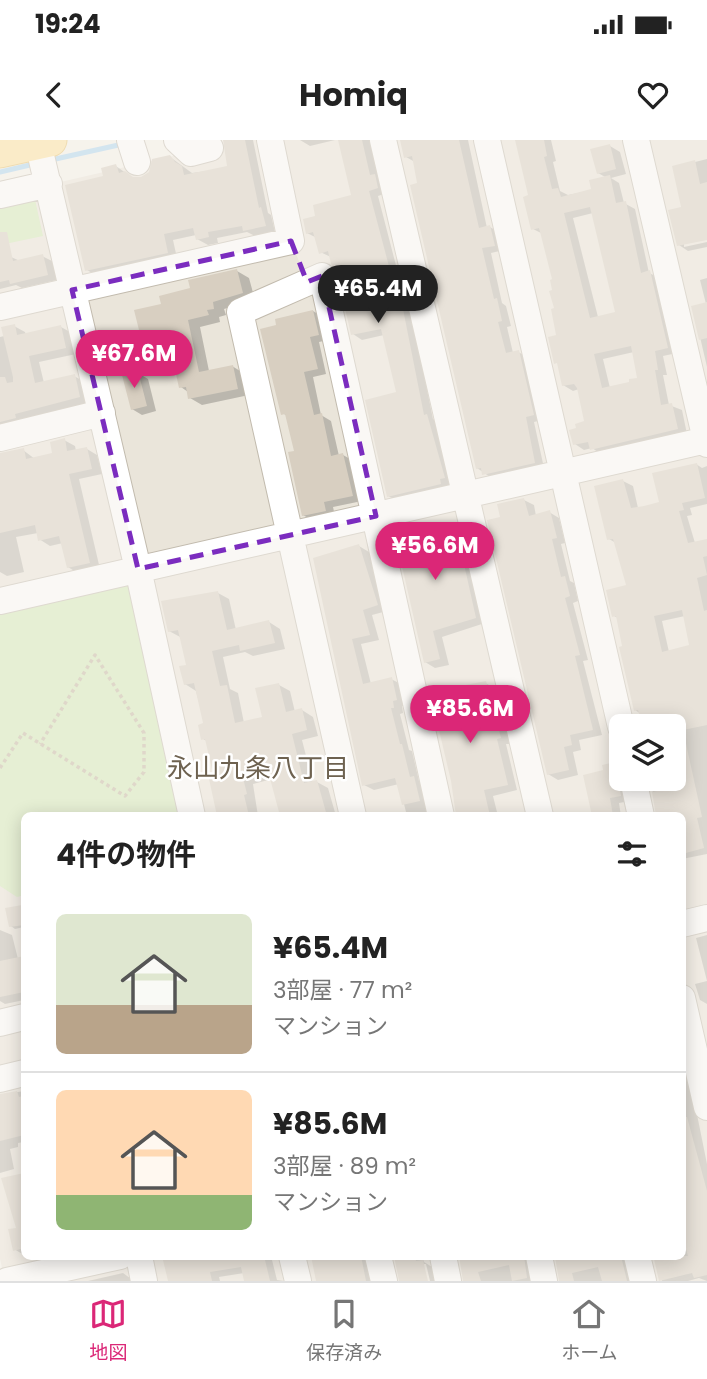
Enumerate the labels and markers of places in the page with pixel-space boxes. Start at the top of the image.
pin: ¥65.4M [321,265,435,325]
pin: ¥67.6M [77,330,191,390]
pin: ¥56.6M [378,522,492,582]
pin: ¥85.6M [413,686,527,745]

